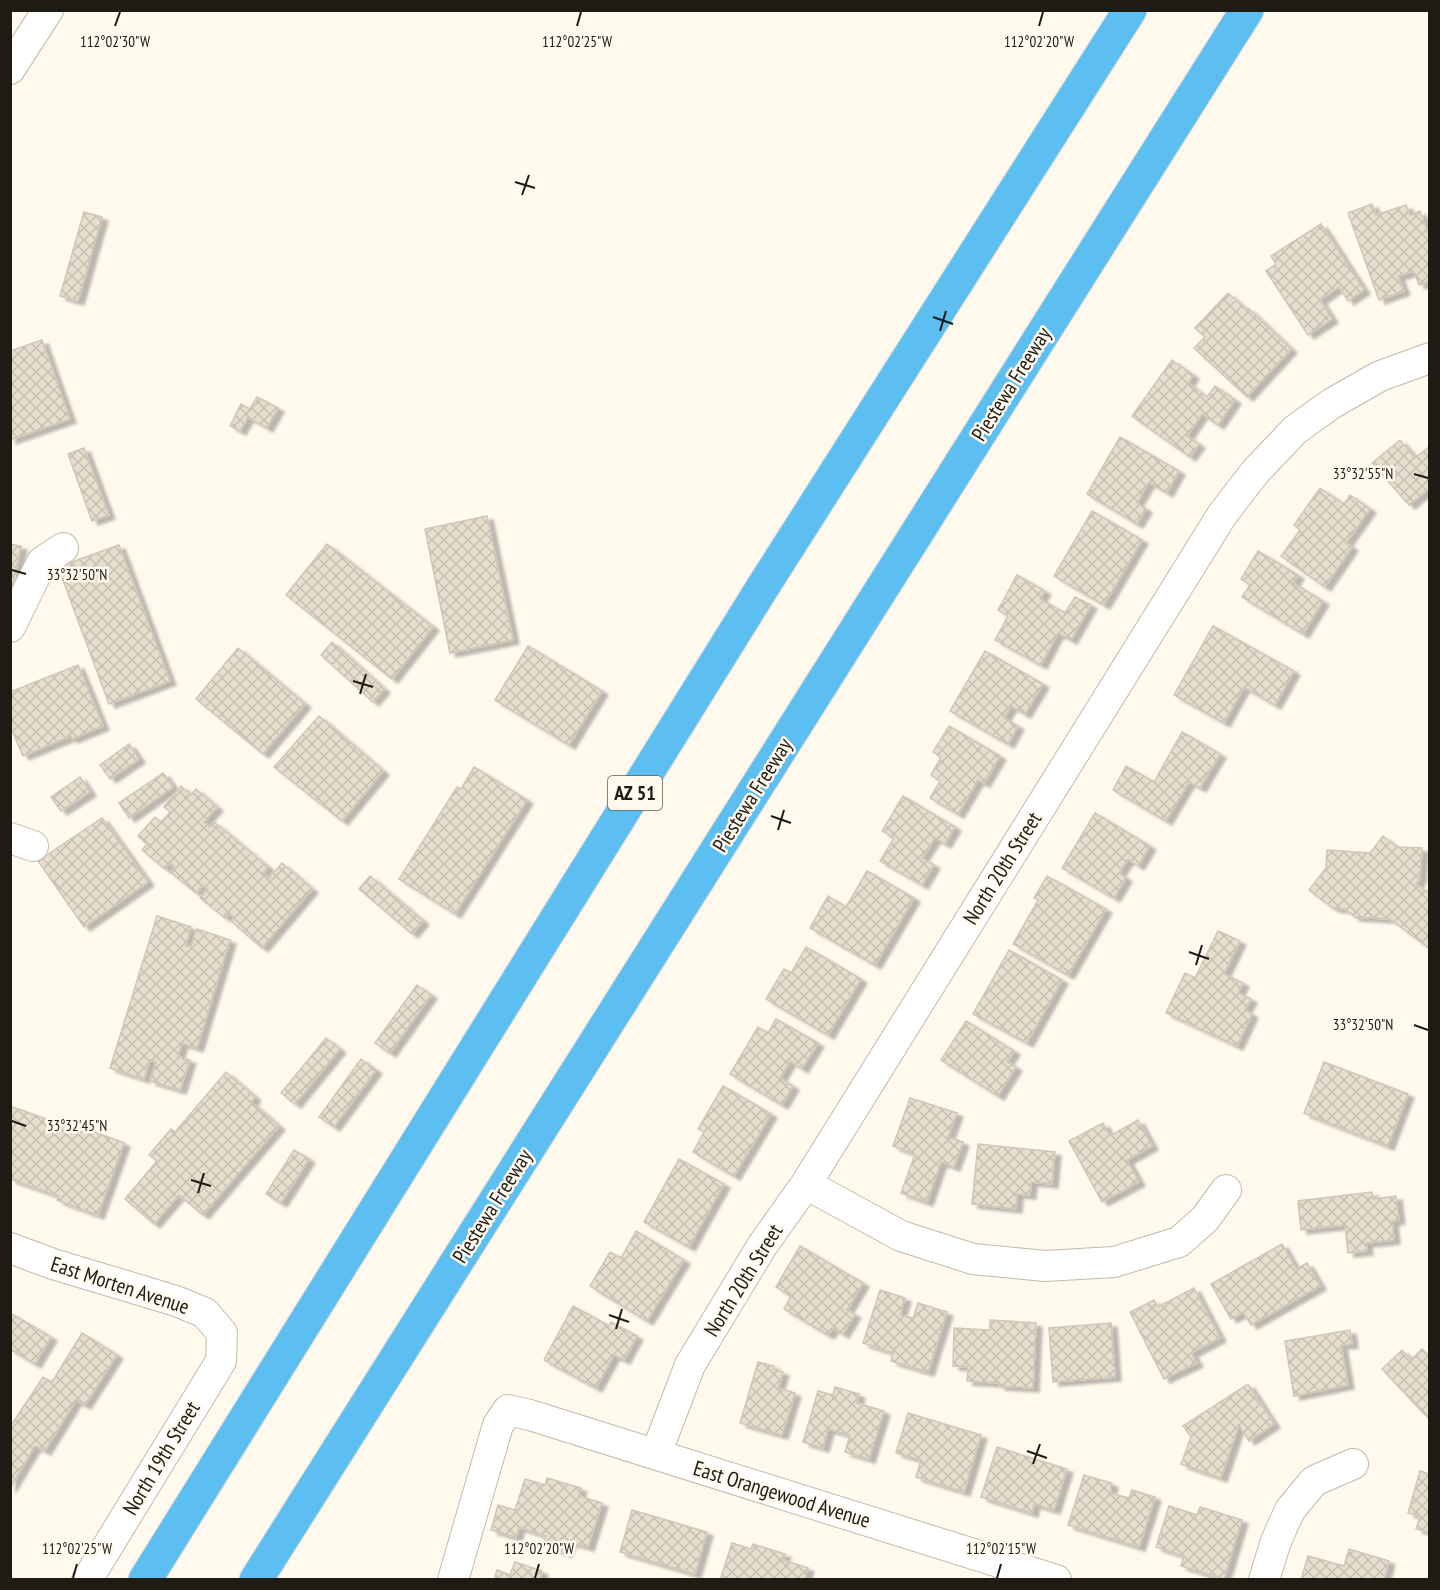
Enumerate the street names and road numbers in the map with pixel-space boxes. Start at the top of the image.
street label: Piestewa Freeway [965,322,1057,446]
street label: Piestewa Freeway [706,733,798,857]
road number: AZ 51 [608,776,662,810]
street label: North 20th Street [957,806,1047,929]
street label: Piestewa Freeway [446,1144,538,1268]
street label: North 20th Street [698,1218,788,1341]
street label: East Morten Avenue [47,1250,193,1320]
street label: North 19th Street [116,1396,206,1520]
street label: East Orangewood Avenue [690,1454,874,1534]

